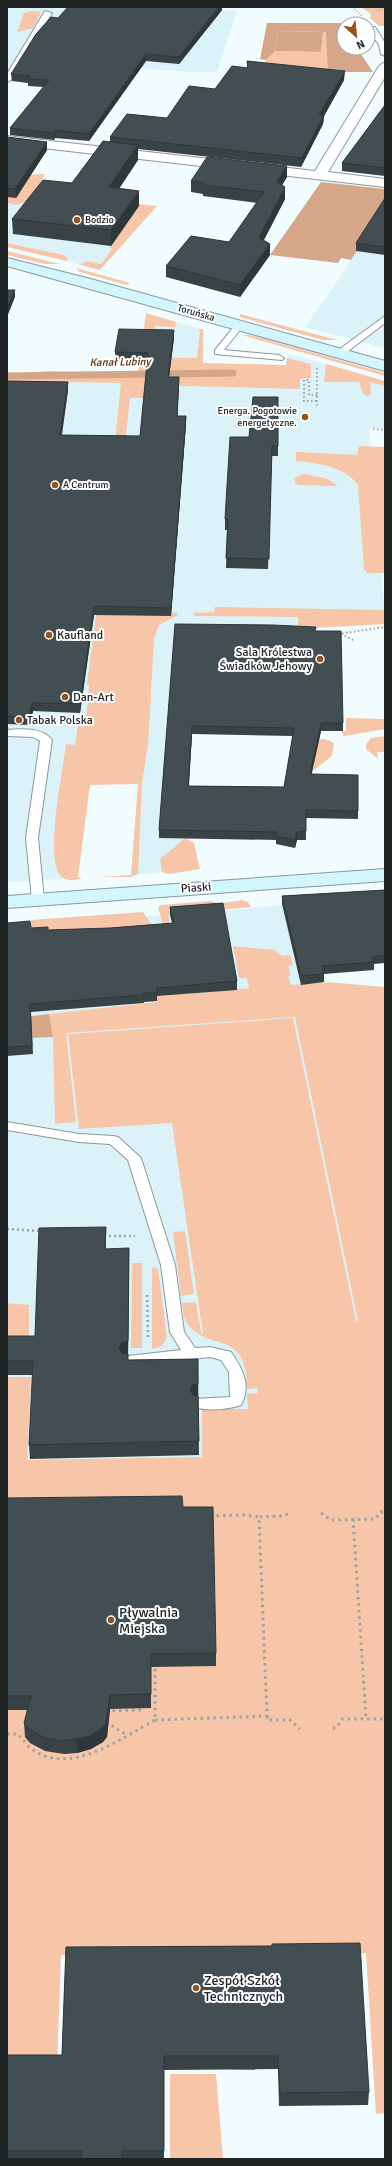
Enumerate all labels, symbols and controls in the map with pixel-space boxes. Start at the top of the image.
north arrow [336,16,376,56]
text: N [354,37,367,52]
place label: Bodzio [85,214,114,226]
marker: Bodzio [72,215,82,225]
street label: Toruńska [176,302,216,324]
water label: Kanał Lubiny [89,355,152,369]
place label: Energa. Pogotowie energetyczne. [218,405,297,429]
marker: Energa. Pogotowie energetyczne. [300,412,310,422]
place label: A Centrum [63,479,108,491]
marker: A Centrum [50,480,60,490]
place label: Kaufland [57,628,103,643]
marker: Kaufland [44,630,54,640]
place label: Sala Królestwa Świadków Jehowy [220,645,312,674]
marker: Sala Królestwa Świadków Jehowy [315,654,325,664]
place label: Dan-Art [73,690,114,705]
marker: Dan-Art [60,692,70,702]
place label: Tabak Polska [27,713,93,728]
marker: Tabak Polska [14,715,24,725]
street label: Piaski [180,879,212,897]
place label: Pływalnia Miejska [119,1604,178,1637]
marker: Pływalnia Miejska [106,1615,116,1625]
place label: Zespół Szkół Technicznych [204,1972,283,2005]
marker: Zespół Szkół Technicznych [191,1983,201,1993]

